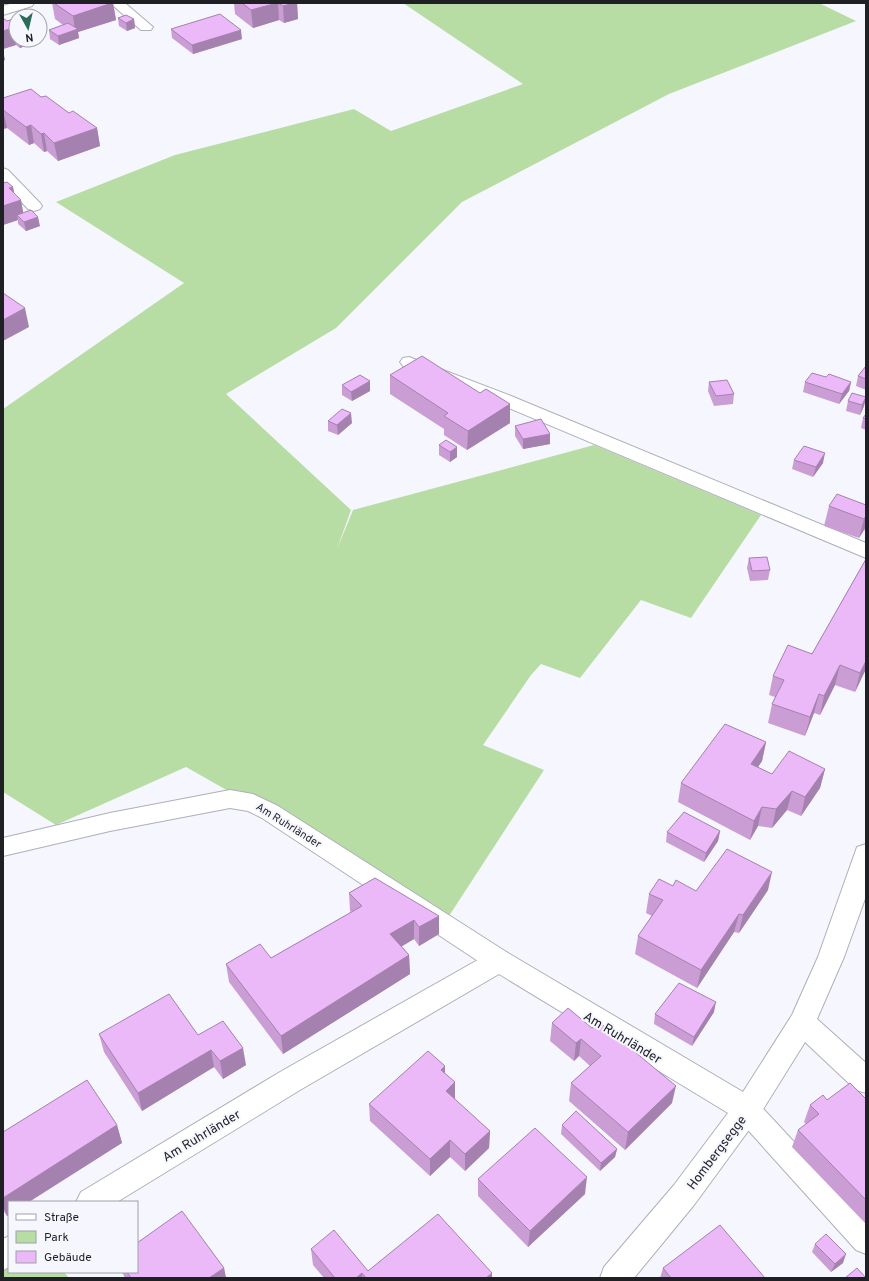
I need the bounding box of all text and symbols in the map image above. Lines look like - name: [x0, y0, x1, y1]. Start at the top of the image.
- north arrow: [8, 8, 48, 48]
- text: N: [24, 29, 34, 44]
- street label: Am Ruhrländer: [253, 800, 325, 852]
- street label: Am Ruhrländer: [580, 1009, 664, 1068]
- street label: Am Ruhrländer: [160, 1107, 244, 1166]
- street label: Hombergsegge: [685, 1113, 751, 1193]
- legend: [8, 1201, 138, 1273]
- text: Straße: [44, 1210, 79, 1226]
- text: Park: [44, 1230, 69, 1246]
- text: Gebäude: [44, 1250, 92, 1266]

